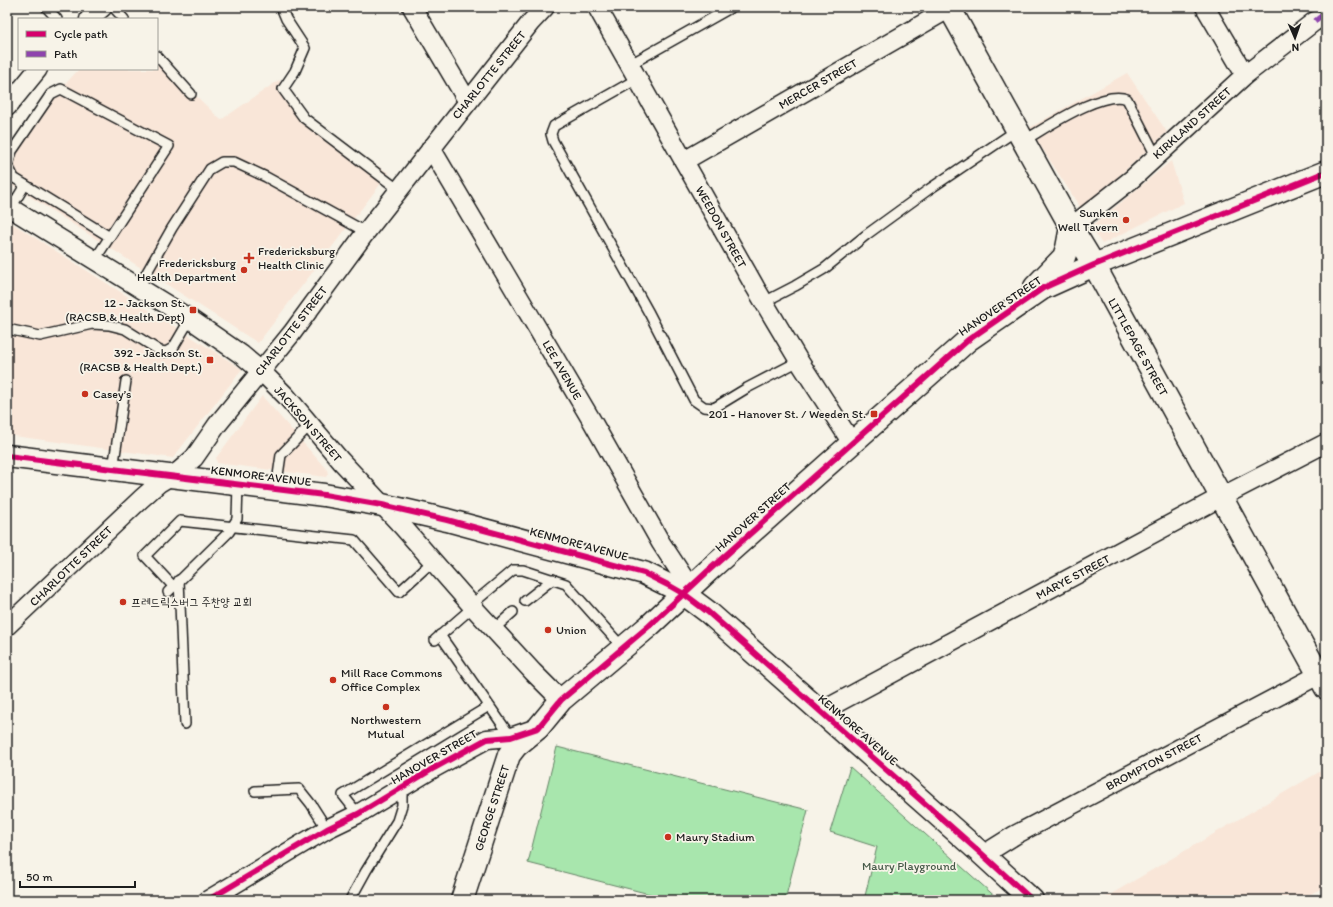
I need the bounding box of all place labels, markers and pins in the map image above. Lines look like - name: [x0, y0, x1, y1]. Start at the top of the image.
- place label: Sunken Well Tavern: [1058, 206, 1119, 234]
- marker: Sunken Well Tavern: [1121, 215, 1131, 225]
- place label: Fredericksburg Health Clinic: [258, 244, 336, 272]
- marker: Fredericksburg Health Clinic: [243, 252, 255, 264]
- place label: Fredericksburg Health Department: [137, 256, 237, 284]
- marker: Fredericksburg Health Department: [239, 265, 249, 275]
- place label: 12 - Jackson St. (RACSB & Health Dept): [65, 296, 185, 324]
- marker: 12 - Jackson St. (RACSB & Health Dept): [188, 305, 198, 315]
- place label: 392 - Jackson St. (RACSB & Health Dept.): [79, 346, 202, 374]
- marker: 392 - Jackson St. (RACSB & Health Dept.): [205, 355, 215, 365]
- place label: Casey’s: [93, 387, 131, 401]
- marker: Casey’s: [80, 389, 90, 399]
- place label: 201 - Hanover St. / Weeden St.: [709, 407, 866, 421]
- marker: 201 - Hanover St. / Weeden St.: [869, 409, 879, 419]
- place label: 프레드릭스버그 주찬양 교회: [131, 595, 252, 609]
- marker: 프레드릭스버그 주찬양 교회: [118, 597, 128, 607]
- place label: Union: [556, 623, 587, 637]
- marker: Union: [543, 625, 553, 635]
- place label: Mill Race Commons Office Complex: [341, 666, 442, 694]
- marker: Mill Race Commons Office Complex: [328, 675, 338, 685]
- marker: Northwestern Mutual: [381, 702, 391, 712]
- place label: Northwestern Mutual: [351, 713, 422, 741]
- place label: Maury Stadium: [676, 830, 755, 844]
- marker: Maury Stadium: [663, 832, 673, 842]

